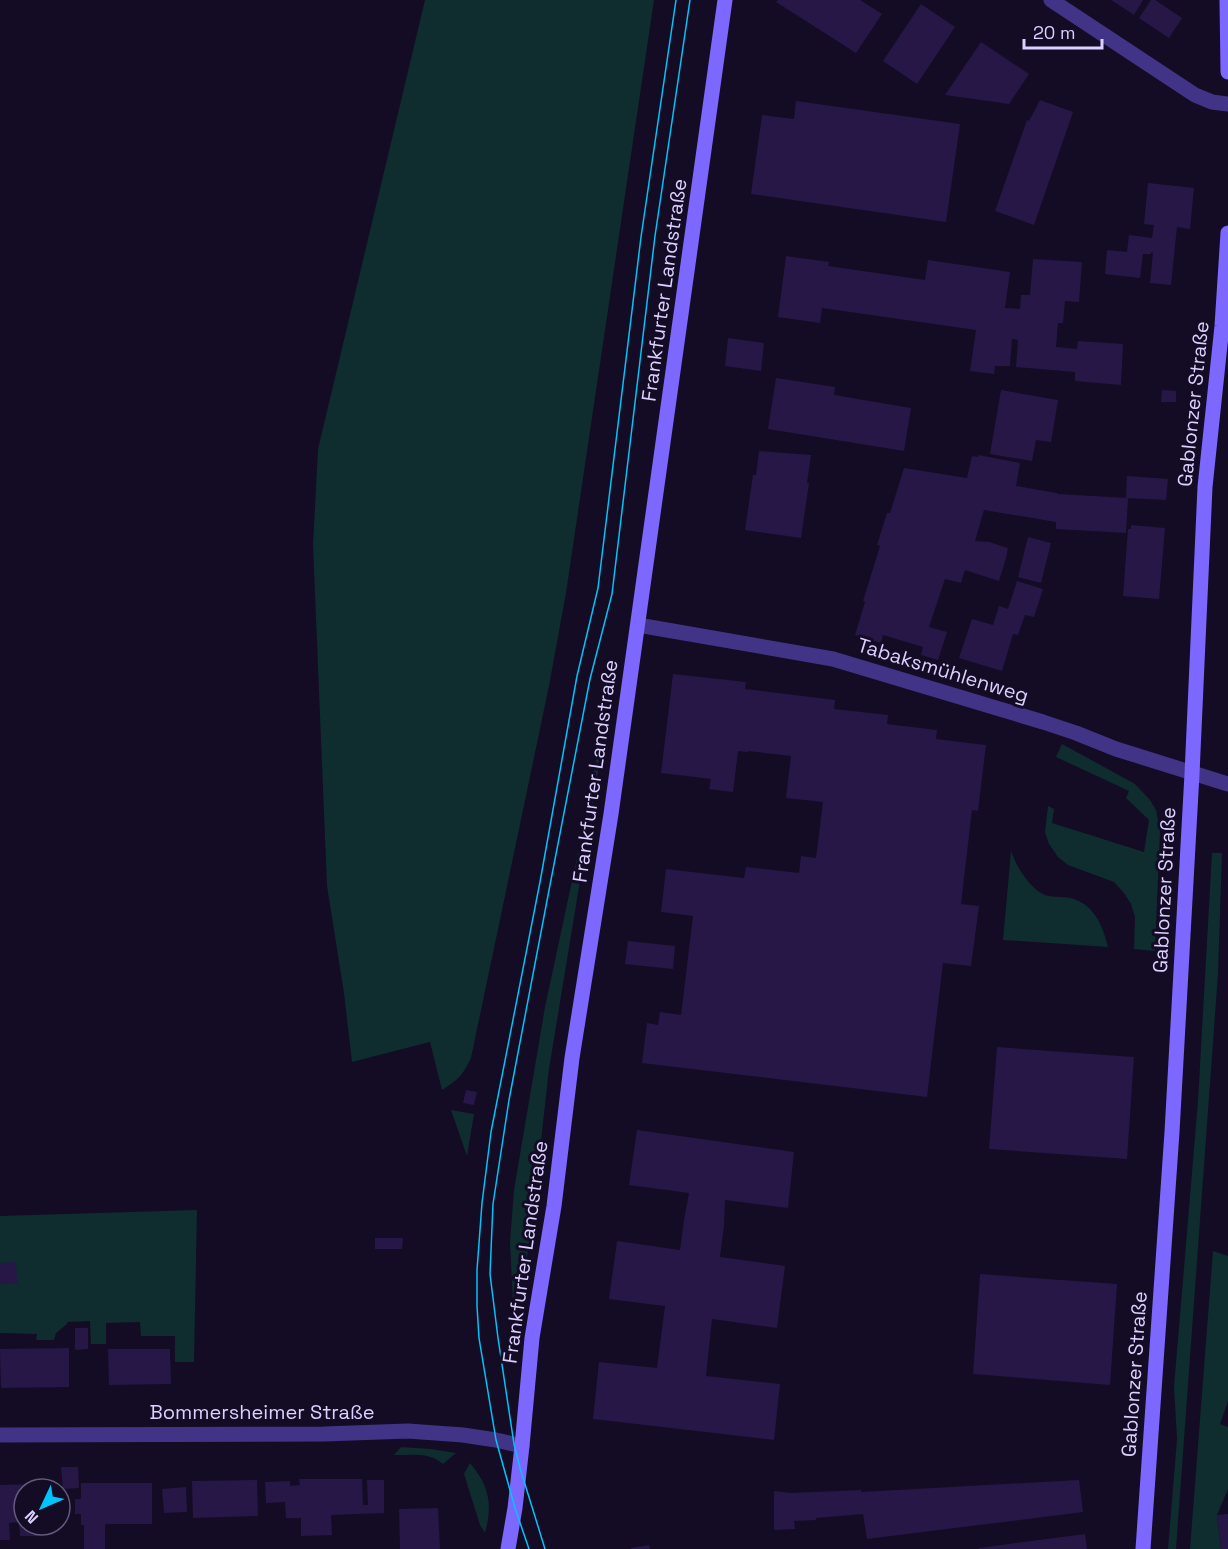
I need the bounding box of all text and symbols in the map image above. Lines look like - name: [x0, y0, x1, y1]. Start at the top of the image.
- scale bar: [1024, 12, 1102, 50]
- text: 20 m: [1033, 21, 1076, 44]
- street label: Frankfurter Landstraße: [635, 177, 693, 403]
- street label: Gablonzer Straße: [1171, 320, 1215, 488]
- street label: Tabaksmühlenweg: [854, 632, 1032, 708]
- street label: Frankfurter Landstraße: [566, 658, 624, 884]
- street label: Gablonzer Straße: [1147, 806, 1181, 974]
- street label: Frankfurter Landstraße: [496, 1139, 554, 1365]
- street label: Gablonzer Straße: [1115, 1290, 1153, 1458]
- street label: Bommersheimer Straße: [150, 1399, 374, 1425]
- north arrow: [12, 1477, 72, 1537]
- text: N: [20, 1506, 43, 1528]

